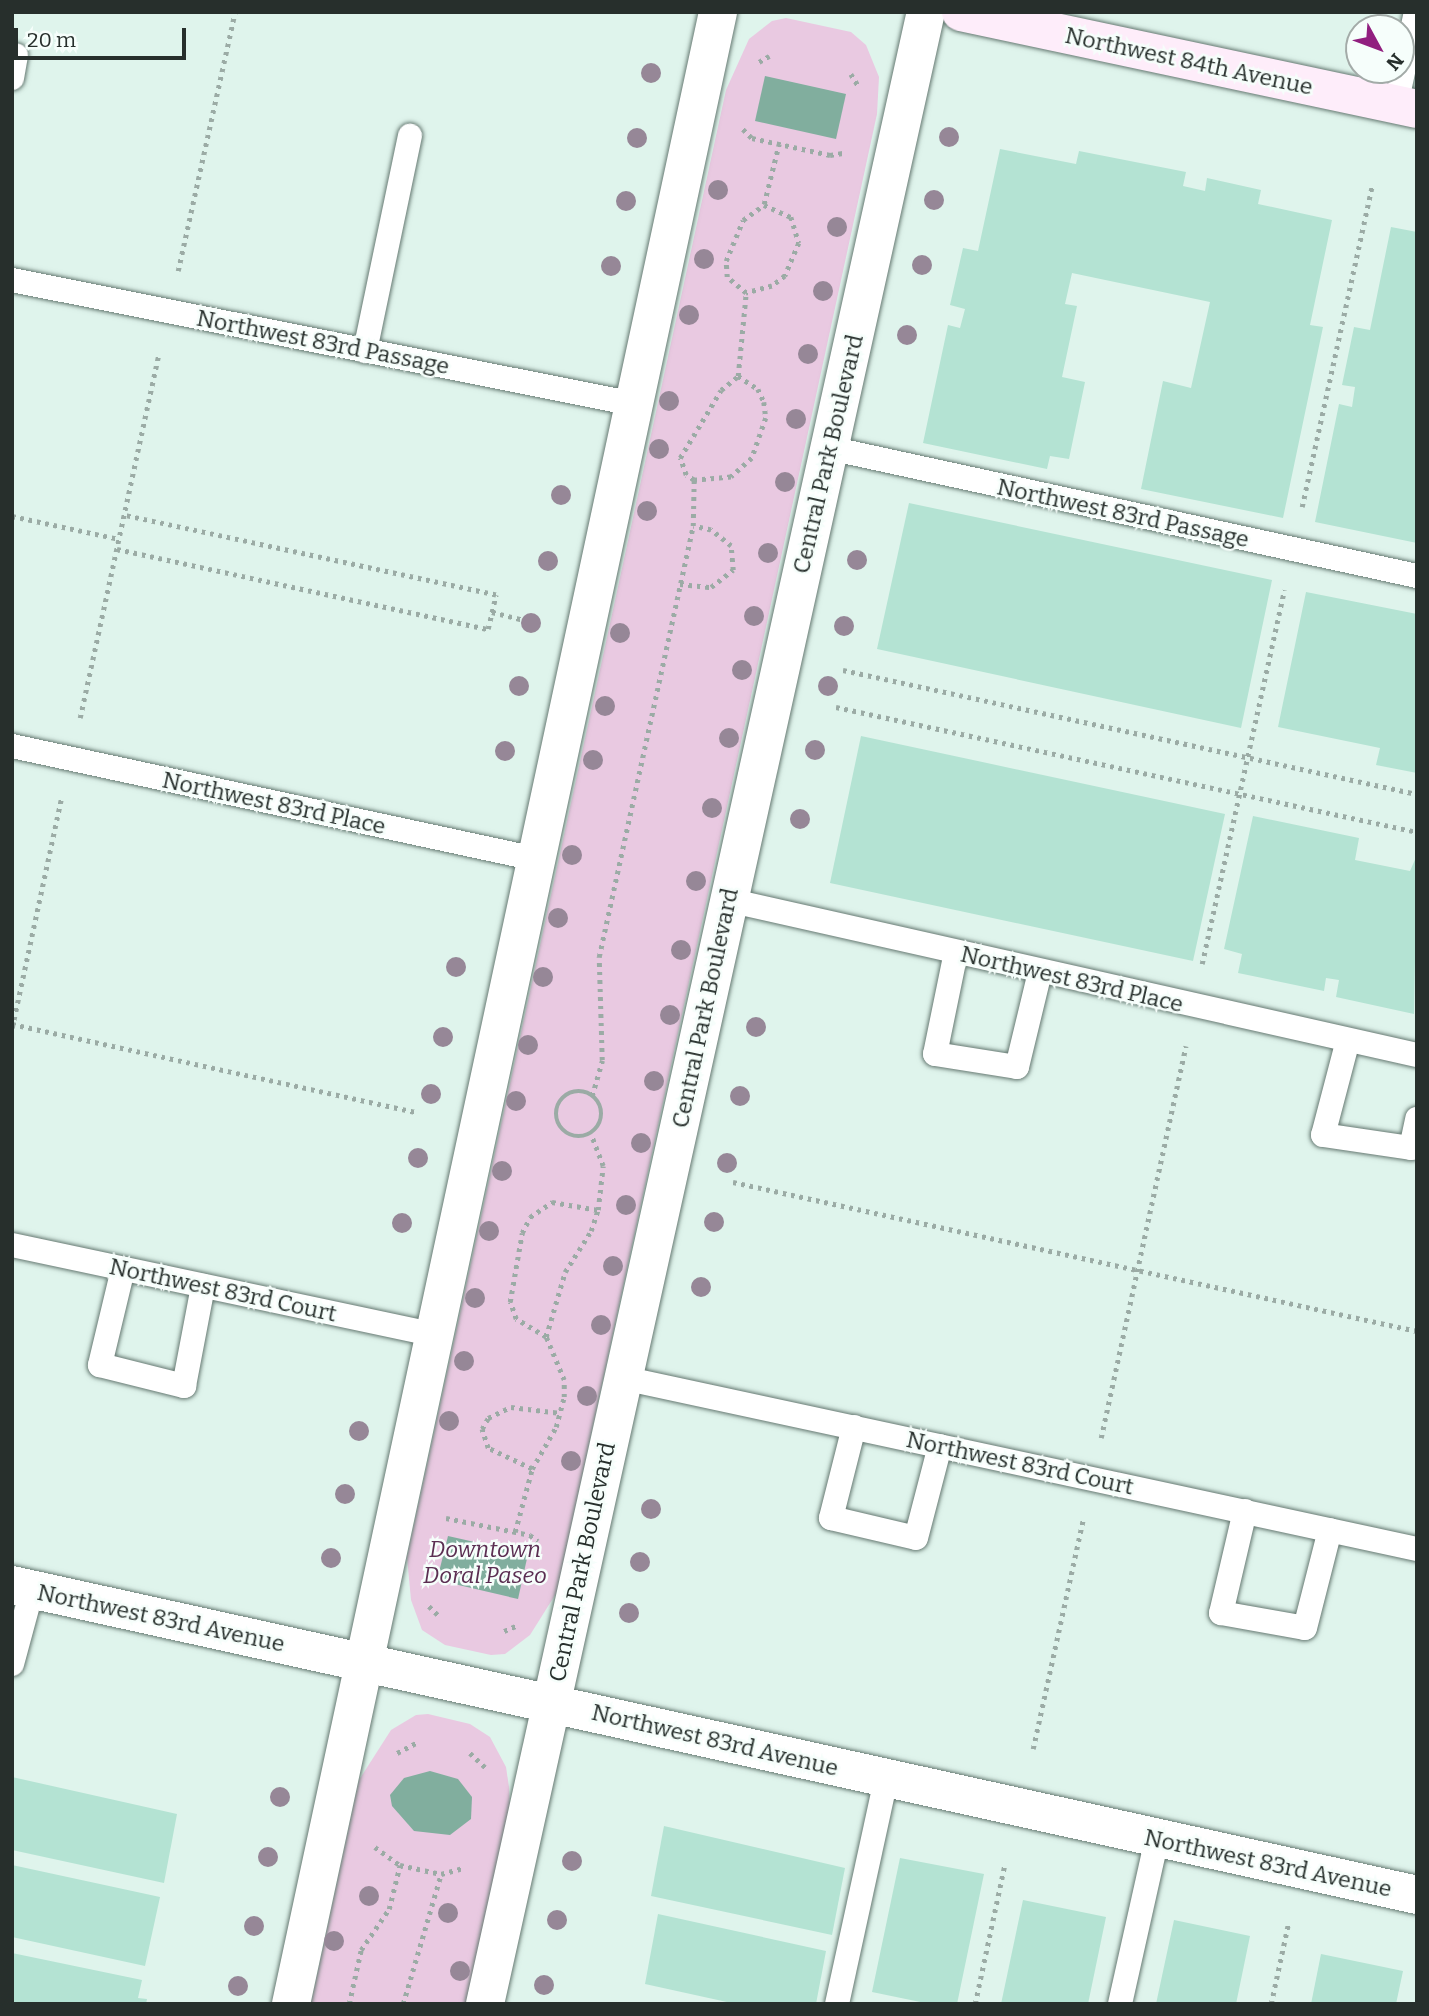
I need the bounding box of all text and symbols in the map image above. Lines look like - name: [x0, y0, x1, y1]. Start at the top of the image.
- scale bar: [18, 14, 189, 58]
- north arrow: [1345, 14, 1415, 84]
- street label: Northwest 84th Avenue: [1063, 21, 1315, 101]
- text: 20 m: [27, 27, 76, 53]
- text: N: [1381, 49, 1408, 75]
- street label: Northwest 83rd Passage: [194, 304, 452, 380]
- street label: Central Park Boulevard: [787, 332, 869, 576]
- street label: Northwest 83rd Passage: [995, 473, 1251, 553]
- street label: Northwest 83rd Place: [160, 766, 388, 840]
- street label: Central Park Boulevard: [666, 886, 744, 1130]
- street label: Northwest 83rd Place: [958, 940, 1186, 1018]
- street label: Northwest 83rd Court: [107, 1252, 339, 1328]
- street label: Northwest 83rd Court: [904, 1425, 1136, 1501]
- street label: Central Park Boulevard: [543, 1440, 621, 1684]
- park label: Downtown Doral Paseo: [423, 1535, 547, 1589]
- street label: Northwest 83rd Avenue: [35, 1578, 287, 1658]
- street label: Northwest 83rd Avenue: [589, 1698, 841, 1782]
- street label: Northwest 83rd Avenue: [1142, 1823, 1394, 1903]

